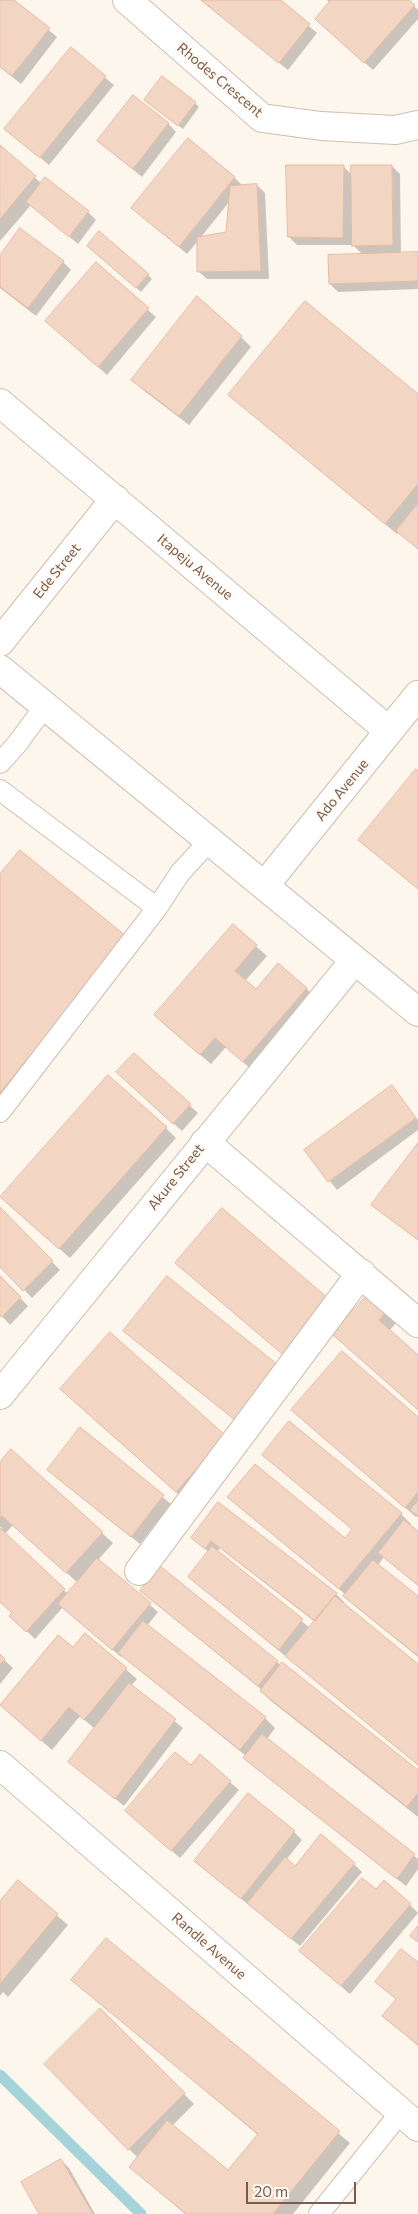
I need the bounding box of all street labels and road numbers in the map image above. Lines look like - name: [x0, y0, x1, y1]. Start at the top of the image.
- street label: Rhodes Crescent: [174, 39, 266, 121]
- street label: Itapeju Avenue: [154, 531, 236, 603]
- street label: Ede Street: [30, 540, 84, 602]
- street label: Ado Avenue: [312, 756, 372, 824]
- street label: Akure Street: [144, 1141, 208, 1213]
- street label: Randle Avenue: [168, 1909, 250, 1983]

